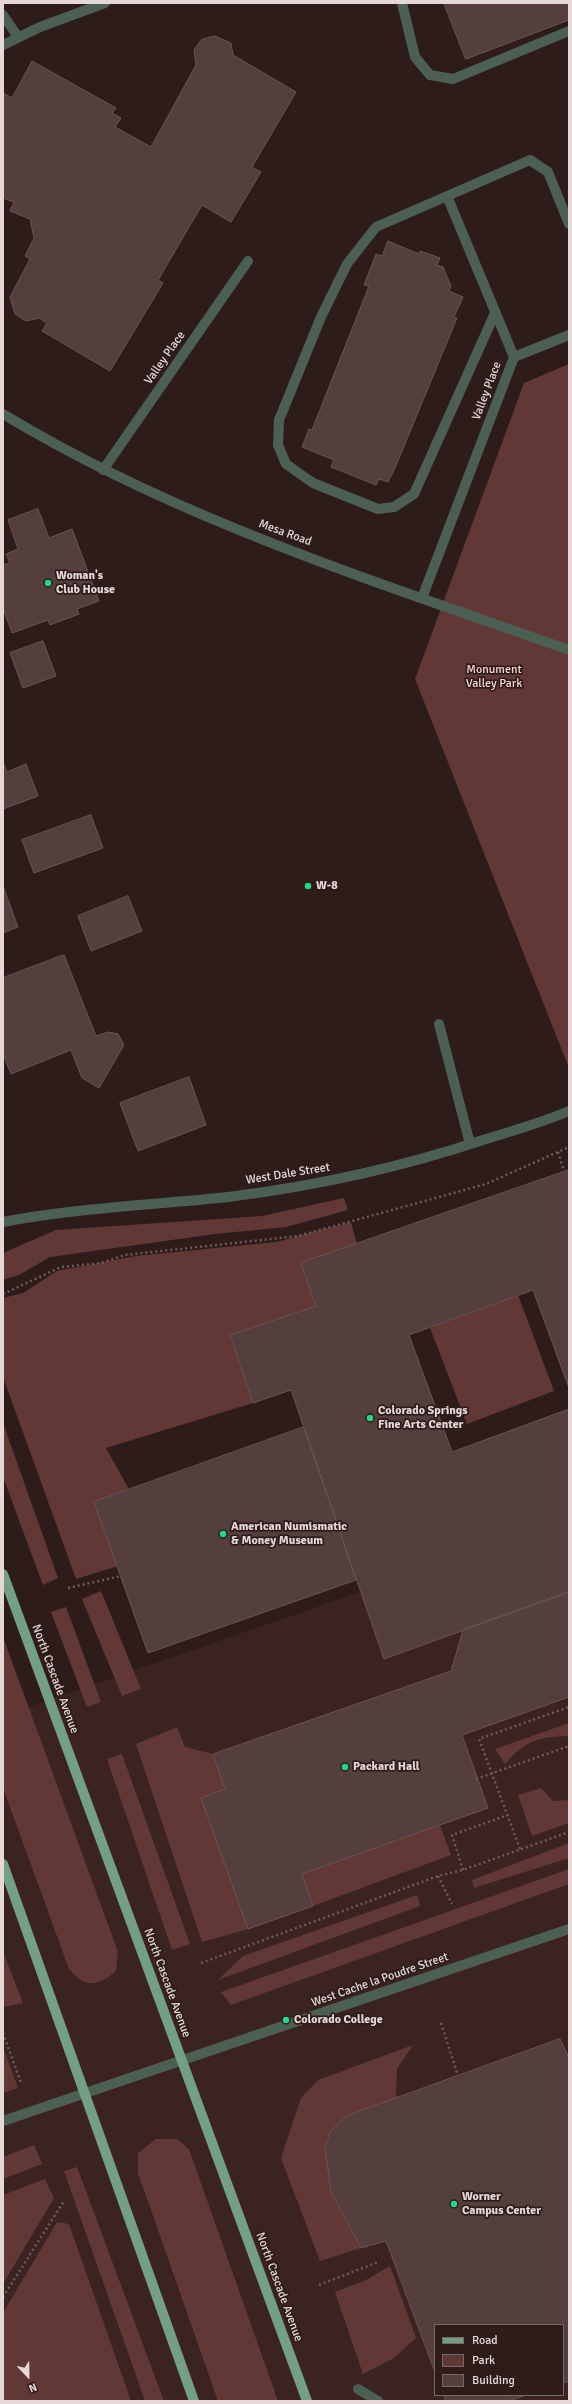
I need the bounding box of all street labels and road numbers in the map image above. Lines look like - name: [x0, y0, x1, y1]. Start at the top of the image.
- street label: Valley Place: [141, 329, 189, 387]
- street label: Valley Place: [469, 360, 505, 422]
- street label: Mesa Road: [257, 517, 313, 549]
- street label: West Dale Street: [245, 1160, 331, 1188]
- street label: North Cascade Avenue: [29, 1622, 81, 1736]
- street label: North Cascade Avenue: [141, 1926, 193, 2040]
- street label: West Cache la Poudre Street: [310, 1950, 450, 2010]
- street label: North Cascade Avenue: [253, 2230, 305, 2344]

